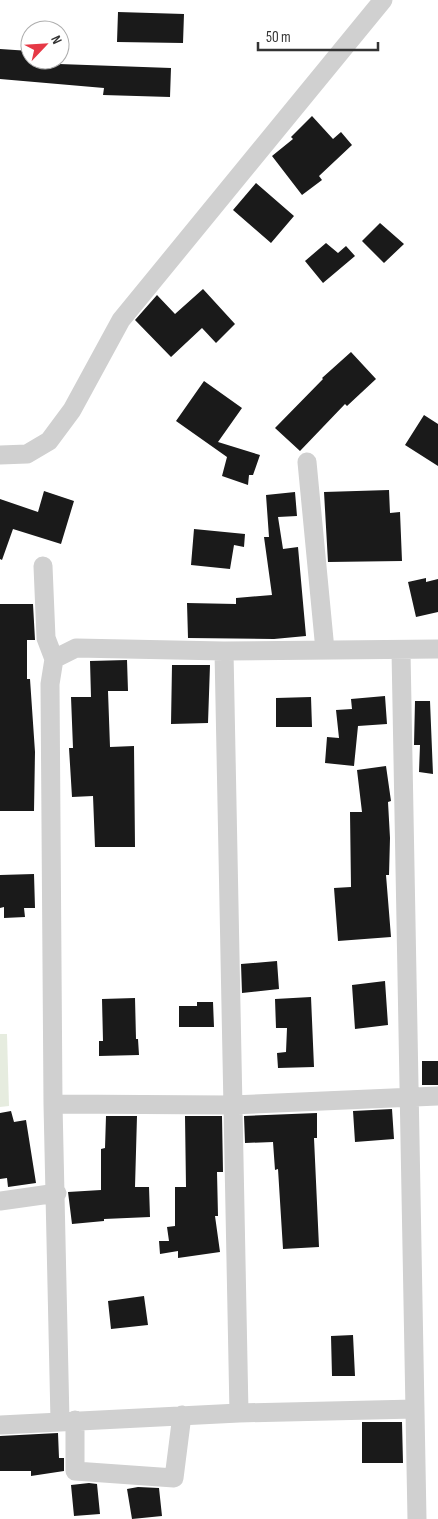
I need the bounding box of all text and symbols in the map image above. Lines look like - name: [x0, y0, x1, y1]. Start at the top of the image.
- north arrow: [20, 20, 70, 70]
- scale bar: [258, 20, 378, 52]
- text: 50 m: [266, 28, 291, 47]
- text: N: [47, 33, 66, 47]

